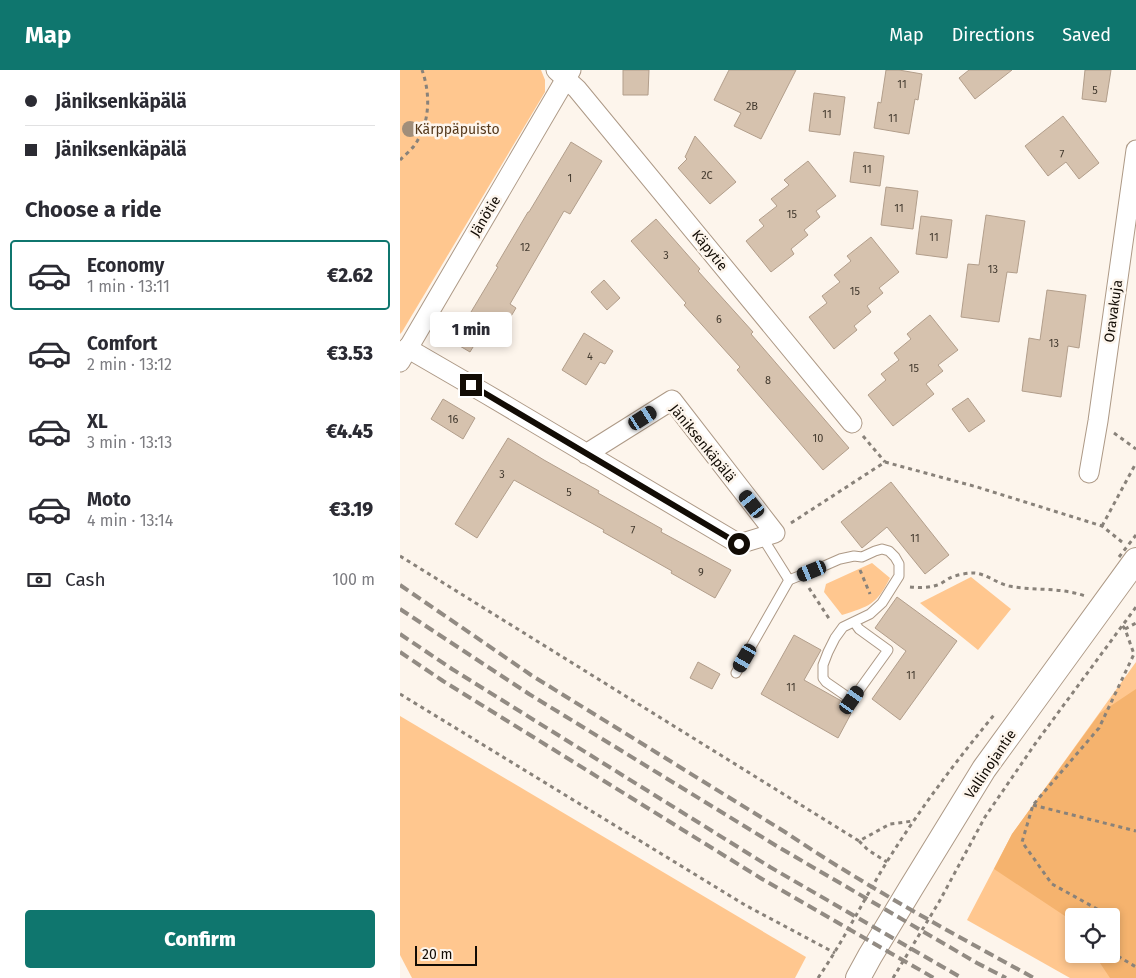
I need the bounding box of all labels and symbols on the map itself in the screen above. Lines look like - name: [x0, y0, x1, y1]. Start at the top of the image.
- house number: 11: [897, 78, 907, 91]
- house number: 5: [1092, 84, 1098, 97]
- house number: 2B: [746, 100, 758, 113]
- house number: 11: [822, 108, 832, 121]
- house number: 11: [888, 112, 898, 125]
- park label: Kärppäpuisto: [414, 121, 500, 138]
- house number: 7: [1060, 148, 1065, 161]
- house number: 11: [862, 163, 872, 176]
- house number: 2C: [701, 169, 713, 182]
- house number: 1: [568, 172, 572, 185]
- street label: Jänötie: [467, 193, 504, 240]
- house number: 11: [894, 202, 904, 215]
- house number: 15: [787, 208, 798, 221]
- street label: Käpytie: [688, 226, 731, 274]
- house number: 11: [929, 231, 939, 244]
- house number: 12: [520, 241, 530, 254]
- house number: 3: [663, 249, 669, 262]
- house number: 13: [988, 263, 998, 276]
- street label: Oravakuja: [1101, 279, 1126, 343]
- house number: 15: [850, 285, 861, 298]
- callout: 1 min: [430, 312, 512, 348]
- house number: 6: [716, 313, 722, 326]
- house number: 13: [1049, 337, 1059, 350]
- house number: 4: [587, 350, 593, 363]
- house number: 15: [909, 362, 920, 375]
- route end: [460, 374, 482, 396]
- house number: 8: [765, 374, 771, 387]
- street label: Jäniksenkäpälä: [666, 401, 739, 486]
- car: [626, 404, 659, 432]
- house number: 16: [448, 413, 458, 426]
- house number: 10: [813, 432, 823, 445]
- house number: 3: [499, 468, 505, 481]
- house number: 5: [566, 486, 572, 499]
- car: [736, 488, 767, 520]
- house number: 7: [631, 524, 636, 537]
- house number: 11: [910, 532, 920, 545]
- route start: [728, 533, 750, 555]
- car: [795, 558, 828, 584]
- house number: 9: [698, 566, 704, 579]
- car: [731, 641, 758, 675]
- house number: 11: [906, 669, 916, 682]
- house number: 11: [786, 681, 796, 694]
- car: [837, 683, 866, 717]
- street label: Vallinojantie: [961, 727, 1020, 802]
- scale bar: [415, 943, 478, 966]

